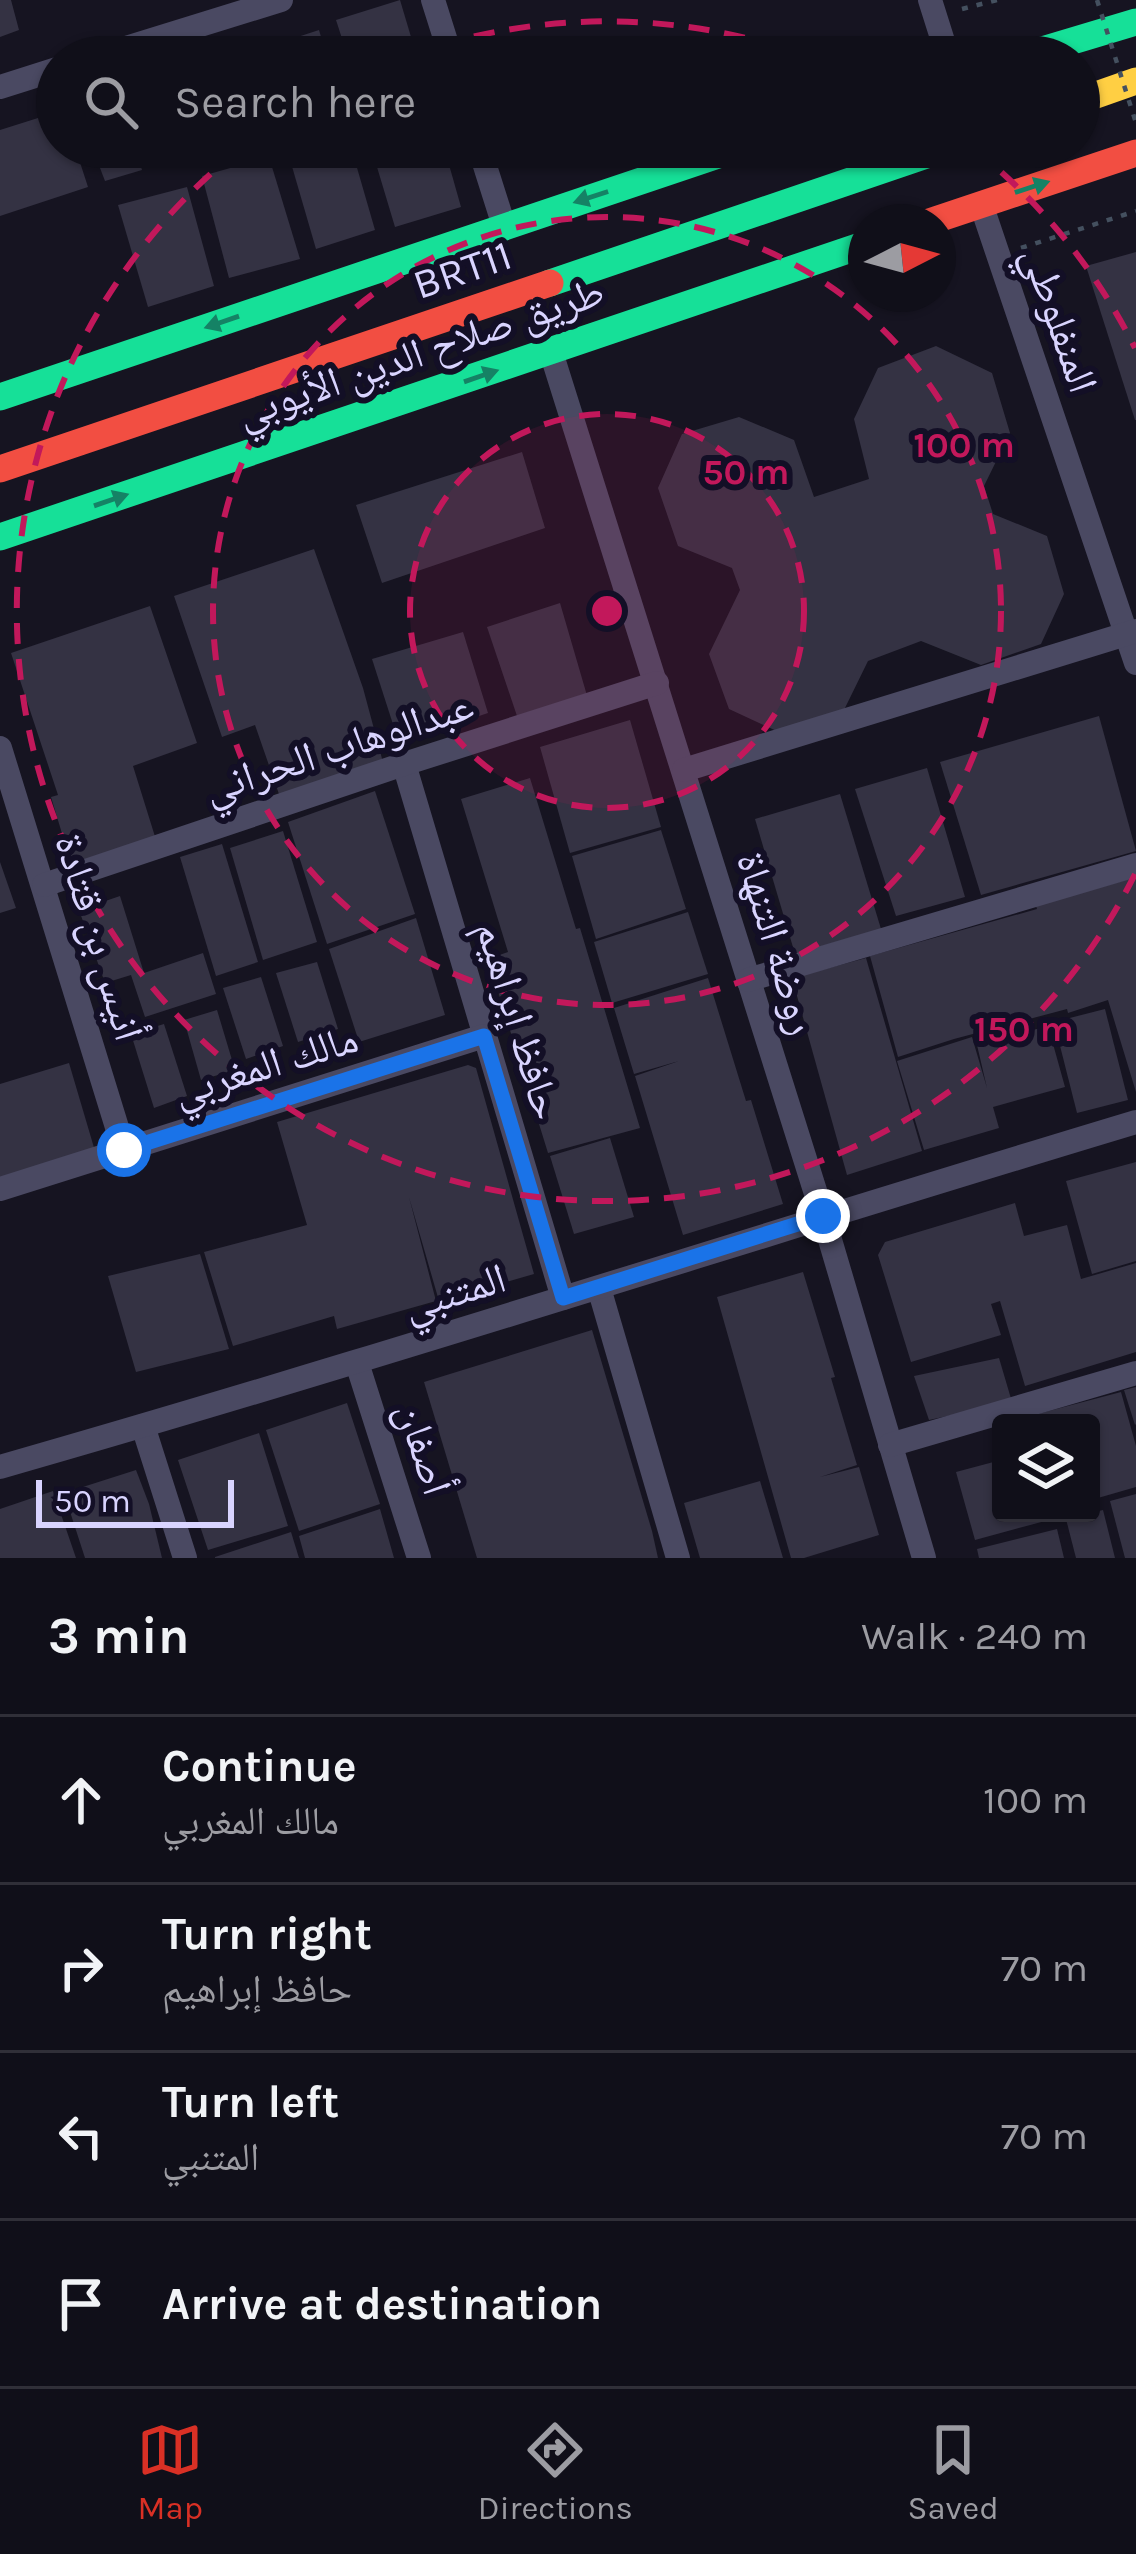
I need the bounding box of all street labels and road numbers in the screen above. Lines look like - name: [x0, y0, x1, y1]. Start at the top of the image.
- street label: BRT11: [407, 230, 518, 310]
- street label: المنفلوطي: [1005, 240, 1108, 401]
- street label: طريق صلاح الدين الأيوبي: [230, 266, 613, 446]
- street label: عبدالوهاب الحراني: [197, 680, 482, 821]
- street label: أنيس بن قتادة: [44, 828, 154, 1047]
- street label: روضة التنهاة: [726, 846, 828, 1040]
- street label: حافظ إبراهيم: [463, 915, 573, 1126]
- street label: مالك المغربي: [167, 1013, 366, 1124]
- street label: المتنبي: [397, 1253, 514, 1339]
- street label: أصفان: [386, 1396, 463, 1501]

